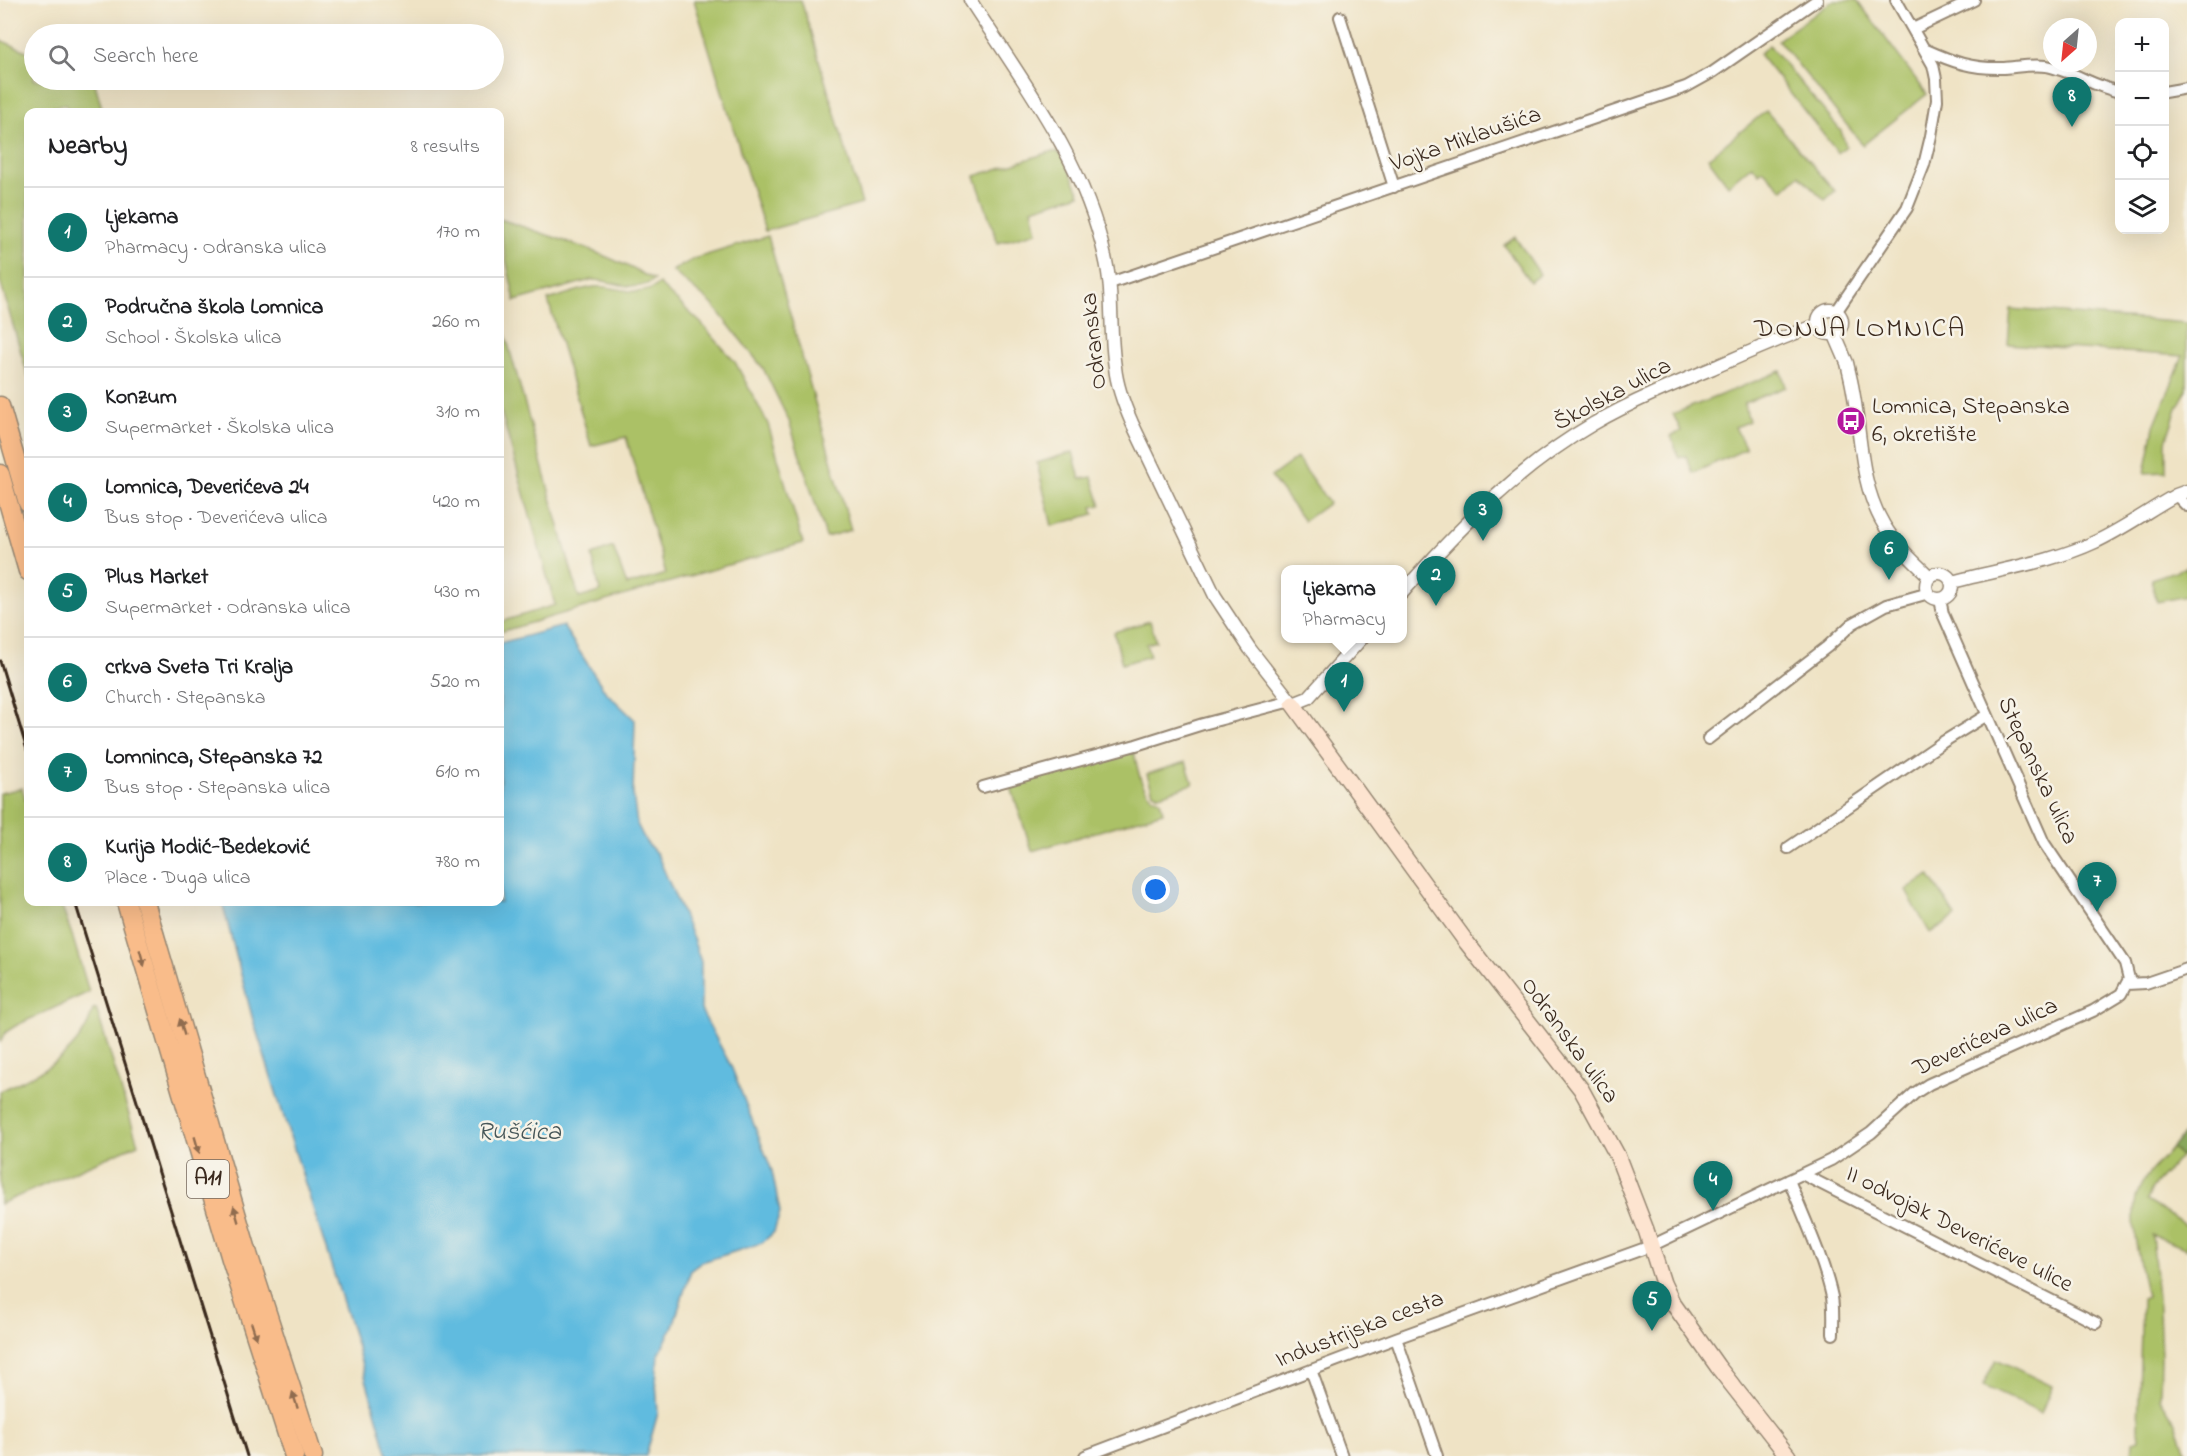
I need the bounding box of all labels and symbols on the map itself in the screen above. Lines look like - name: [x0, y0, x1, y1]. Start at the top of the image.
- north arrow: [2043, 18, 2097, 72]
- pin: 8: [2052, 78, 2092, 127]
- street label: Vojka Miklaušića: [1385, 98, 1546, 183]
- street label: Odranska: [1073, 291, 1117, 391]
- district label: DONJA LOMNICA: [1753, 310, 1966, 349]
- street label: Školska ulica: [1548, 349, 1678, 441]
- place label: Lomnica, Stepanska 6, okretište: [1872, 390, 2070, 453]
- bus stop icon: Lomnica, Stepanska 6, okretište: [1835, 405, 1867, 437]
- pin: 3: [1464, 492, 1502, 541]
- pin: 6: [1870, 530, 1908, 580]
- pin: 2: [1416, 556, 1456, 606]
- pin: 1: [1324, 662, 1364, 712]
- street label: Stepanska ulica: [1987, 691, 2087, 851]
- pin: 7: [2078, 862, 2116, 912]
- your location: [1141, 875, 1170, 904]
- one-way arrow: [138, 949, 147, 967]
- street label: Odranska ulica: [1511, 971, 1627, 1111]
- street label: Deverićeva ulica: [1907, 989, 2064, 1087]
- one-way arrow: [177, 1018, 186, 1036]
- water label: Rušćica: [477, 1114, 562, 1152]
- one-way arrow: [193, 1136, 203, 1154]
- street label: II odvojak Deverićeve ulice: [1839, 1157, 2079, 1303]
- road number: A11: [187, 1160, 229, 1198]
- pin: 4: [1694, 1162, 1732, 1211]
- one-way arrow: [231, 1205, 240, 1223]
- street label: Industrijska cesta: [1271, 1282, 1449, 1378]
- pin: 5: [1632, 1282, 1672, 1331]
- one-way arrow: [250, 1322, 260, 1340]
- one-way arrow: [290, 1391, 300, 1409]

